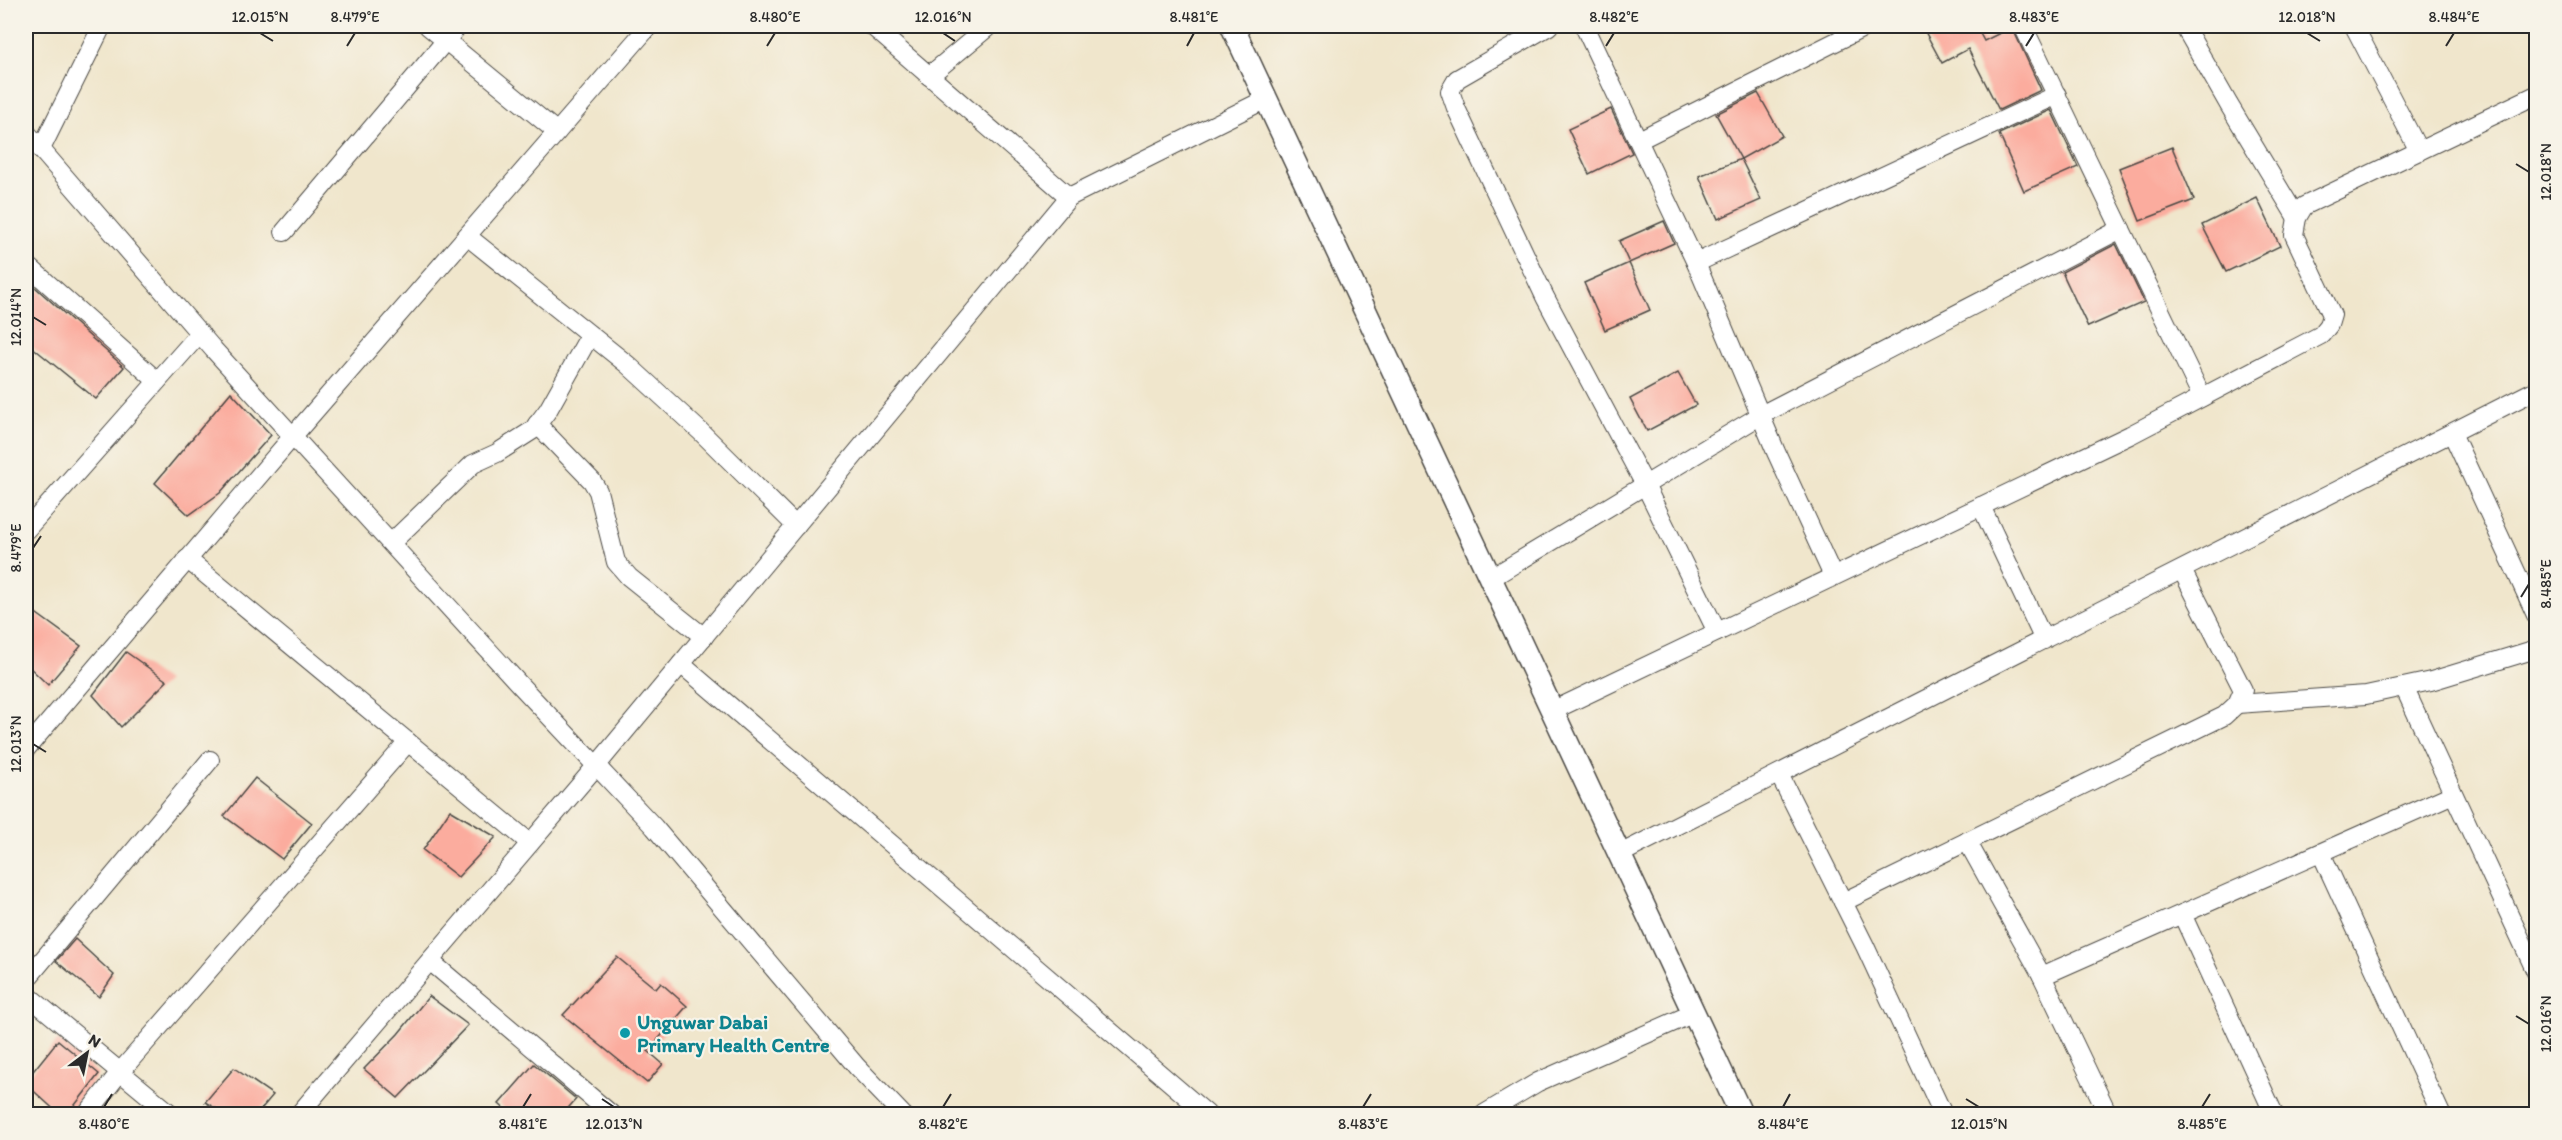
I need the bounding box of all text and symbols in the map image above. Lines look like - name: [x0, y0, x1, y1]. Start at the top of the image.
- text: 12.015°N: [231, 8, 289, 26]
- text: 8.479°E: [331, 8, 379, 26]
- text: 8.480°E: [749, 8, 801, 26]
- text: 12.016°N: [914, 8, 972, 26]
- text: 8.481°E: [1170, 8, 1218, 26]
- text: 8.482°E: [1589, 8, 1639, 26]
- text: 8.483°E: [2009, 8, 2059, 26]
- text: 12.018°N: [2278, 8, 2336, 26]
- text: 8.484°E: [2429, 8, 2479, 26]
- text: 12.018°N: [2537, 143, 2555, 201]
- text: 12.014°N: [7, 288, 25, 346]
- text: 8.479°E: [7, 524, 25, 572]
- text: 8.485°E: [2537, 559, 2555, 609]
- text: 12.013°N: [7, 715, 25, 773]
- text: 12.016°N: [2537, 995, 2555, 1053]
- place label: Unguwar Dabai Primary Health Centre: [637, 1010, 830, 1058]
- north arrow: [57, 1023, 117, 1083]
- marker: Unguwar Dabai Primary Health Centre: [618, 1026, 632, 1040]
- text: N: [85, 1030, 104, 1052]
- text: 8.480°E: [78, 1115, 130, 1133]
- text: 8.481°E: [499, 1115, 547, 1133]
- text: 12.013°N: [585, 1115, 643, 1133]
- text: 8.482°E: [918, 1115, 968, 1133]
- text: 8.483°E: [1338, 1115, 1388, 1133]
- text: 8.484°E: [1758, 1115, 1808, 1133]
- text: 12.015°N: [1950, 1115, 2008, 1133]
- text: 8.485°E: [2177, 1115, 2227, 1133]

